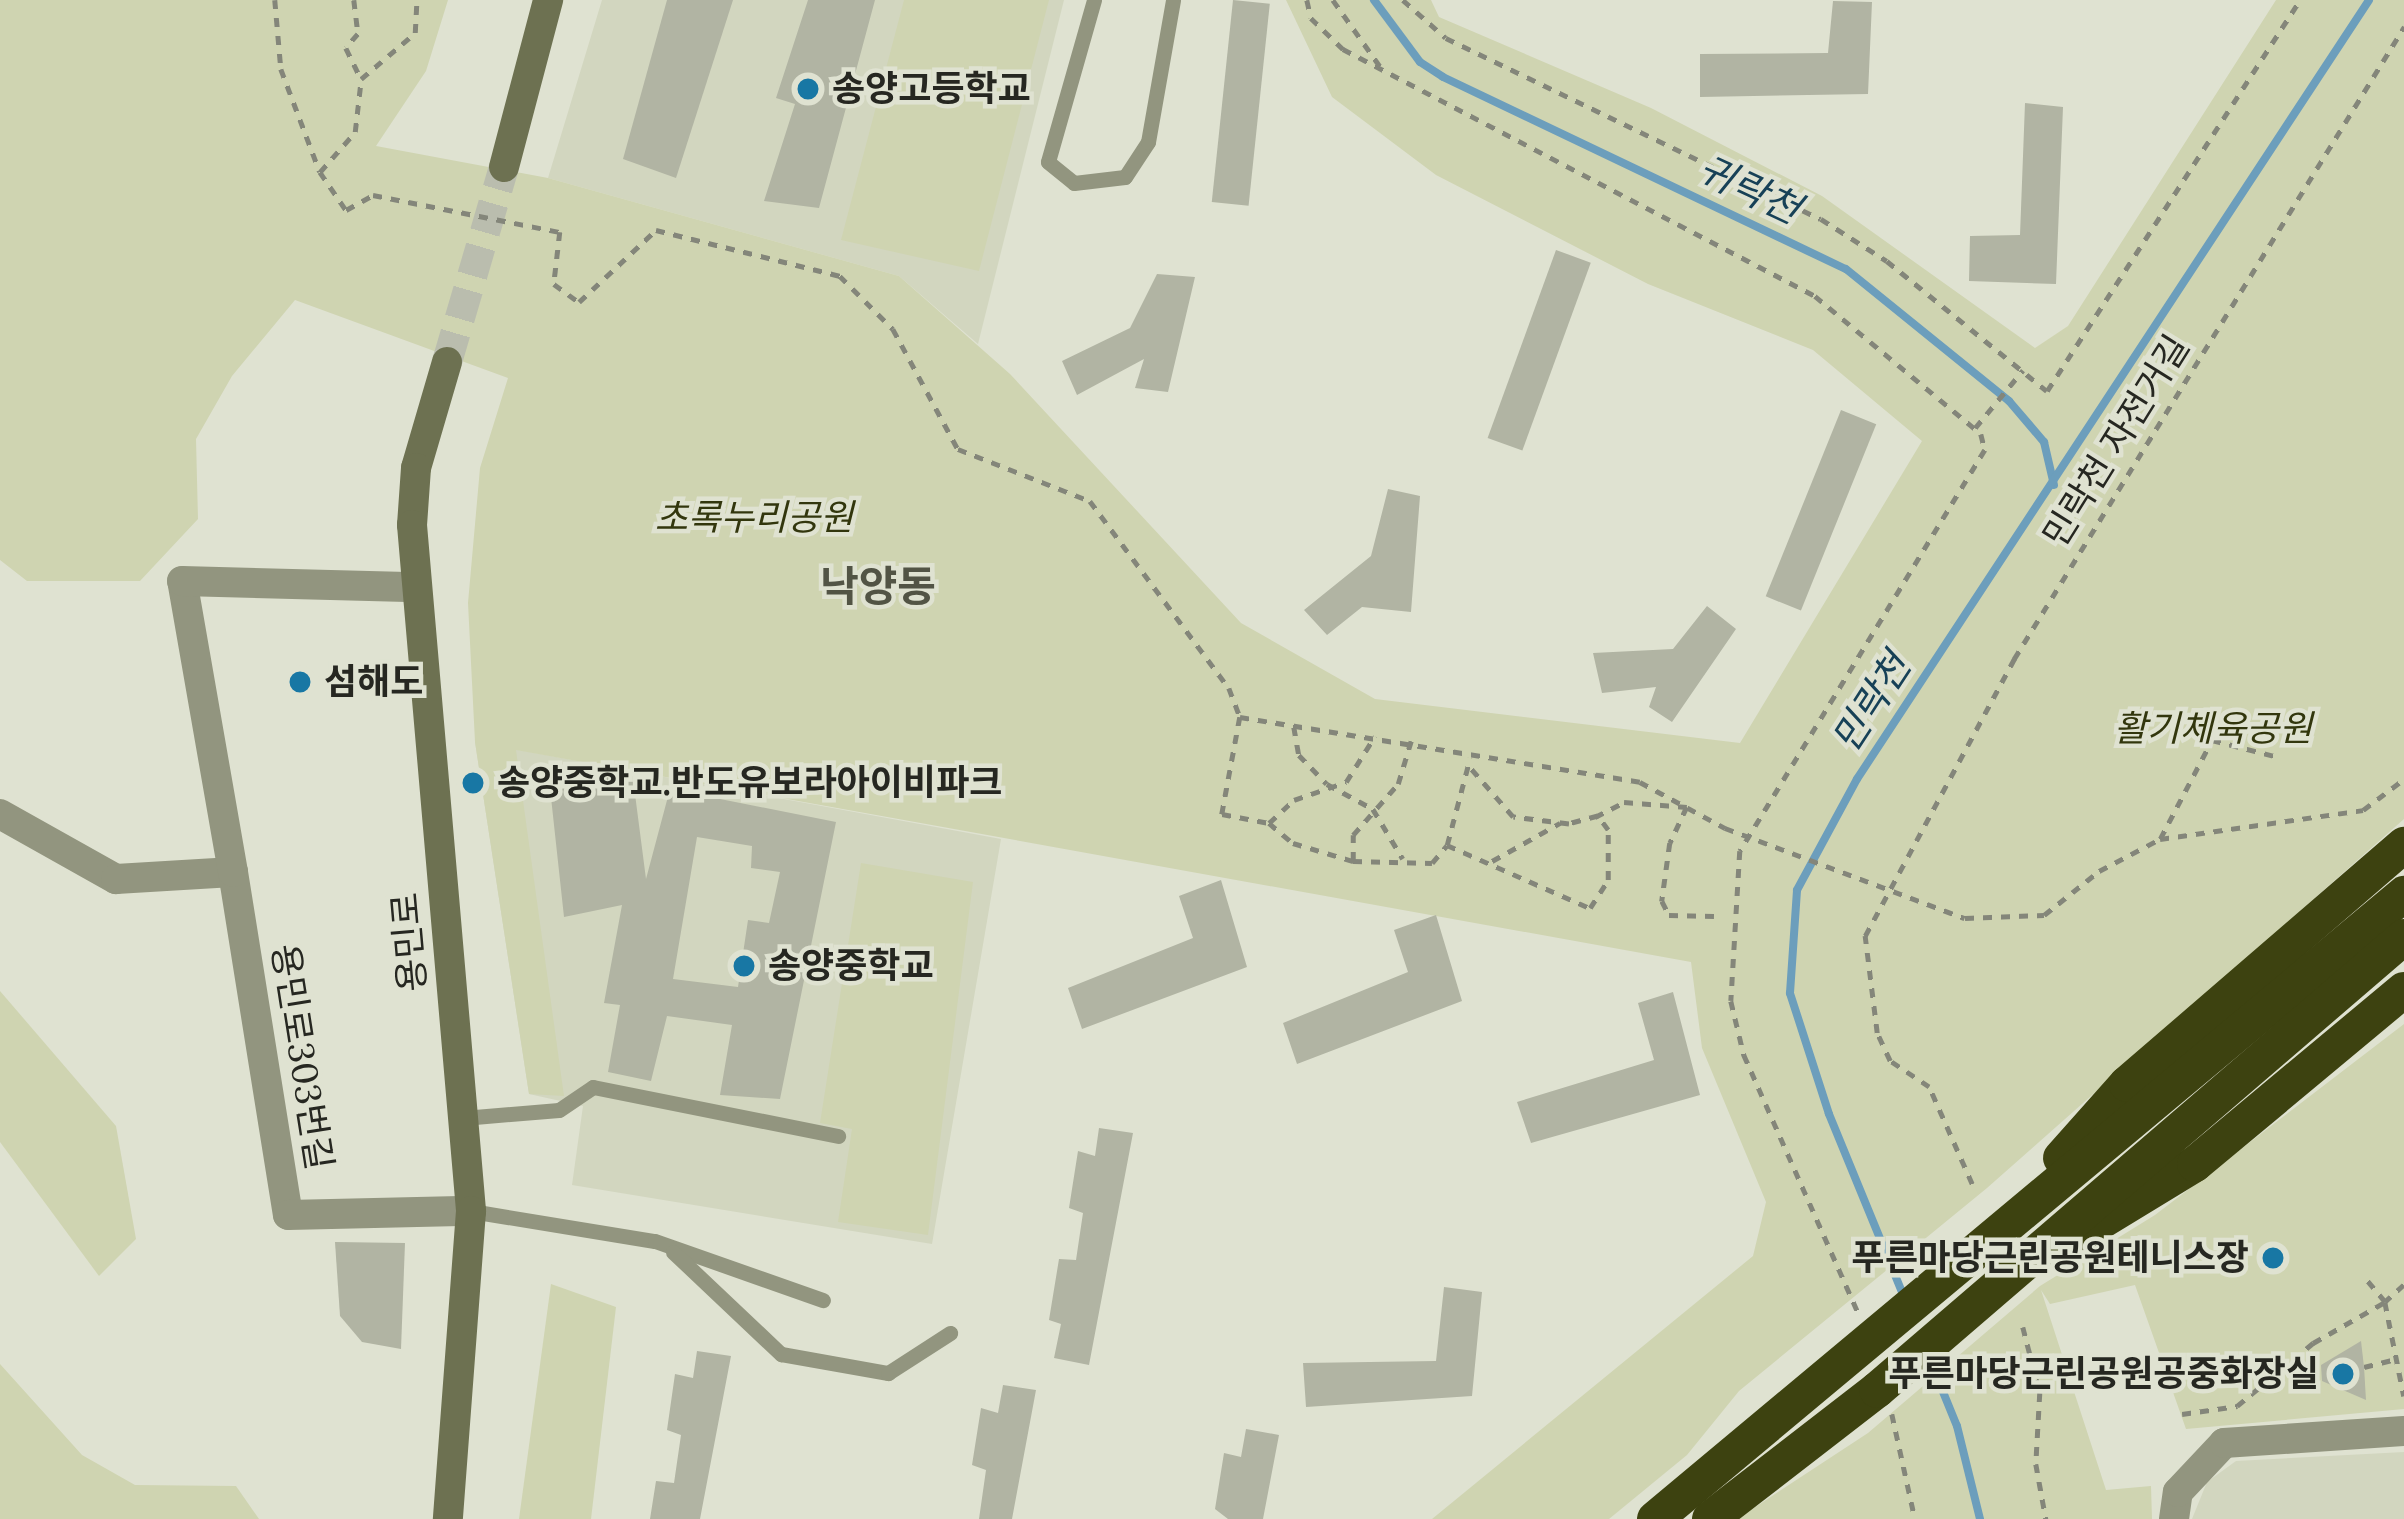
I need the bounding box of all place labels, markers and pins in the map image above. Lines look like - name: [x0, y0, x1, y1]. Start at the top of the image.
- place label: 송양고등학교: [832, 67, 1031, 111]
- marker: 송양고등학교: [795, 76, 821, 102]
- place label: 섬해도: [324, 660, 423, 704]
- marker: 섬해도: [287, 669, 313, 695]
- place label: 송양중학교.반도유보라아이비파크: [497, 761, 1002, 805]
- marker: 송양중학교.반도유보라아이비파크: [460, 770, 486, 796]
- place label: 송양중학교: [768, 944, 934, 988]
- marker: 송양중학교: [731, 953, 757, 979]
- place label: 푸른마당근린공원테니스장: [1852, 1236, 2249, 1280]
- marker: 푸른마당근린공원테니스장: [2260, 1245, 2286, 1271]
- place label: 푸른마당근린공원공중화장실: [1888, 1352, 2319, 1396]
- marker: 푸른마당근린공원공중화장실: [2330, 1361, 2356, 1387]

